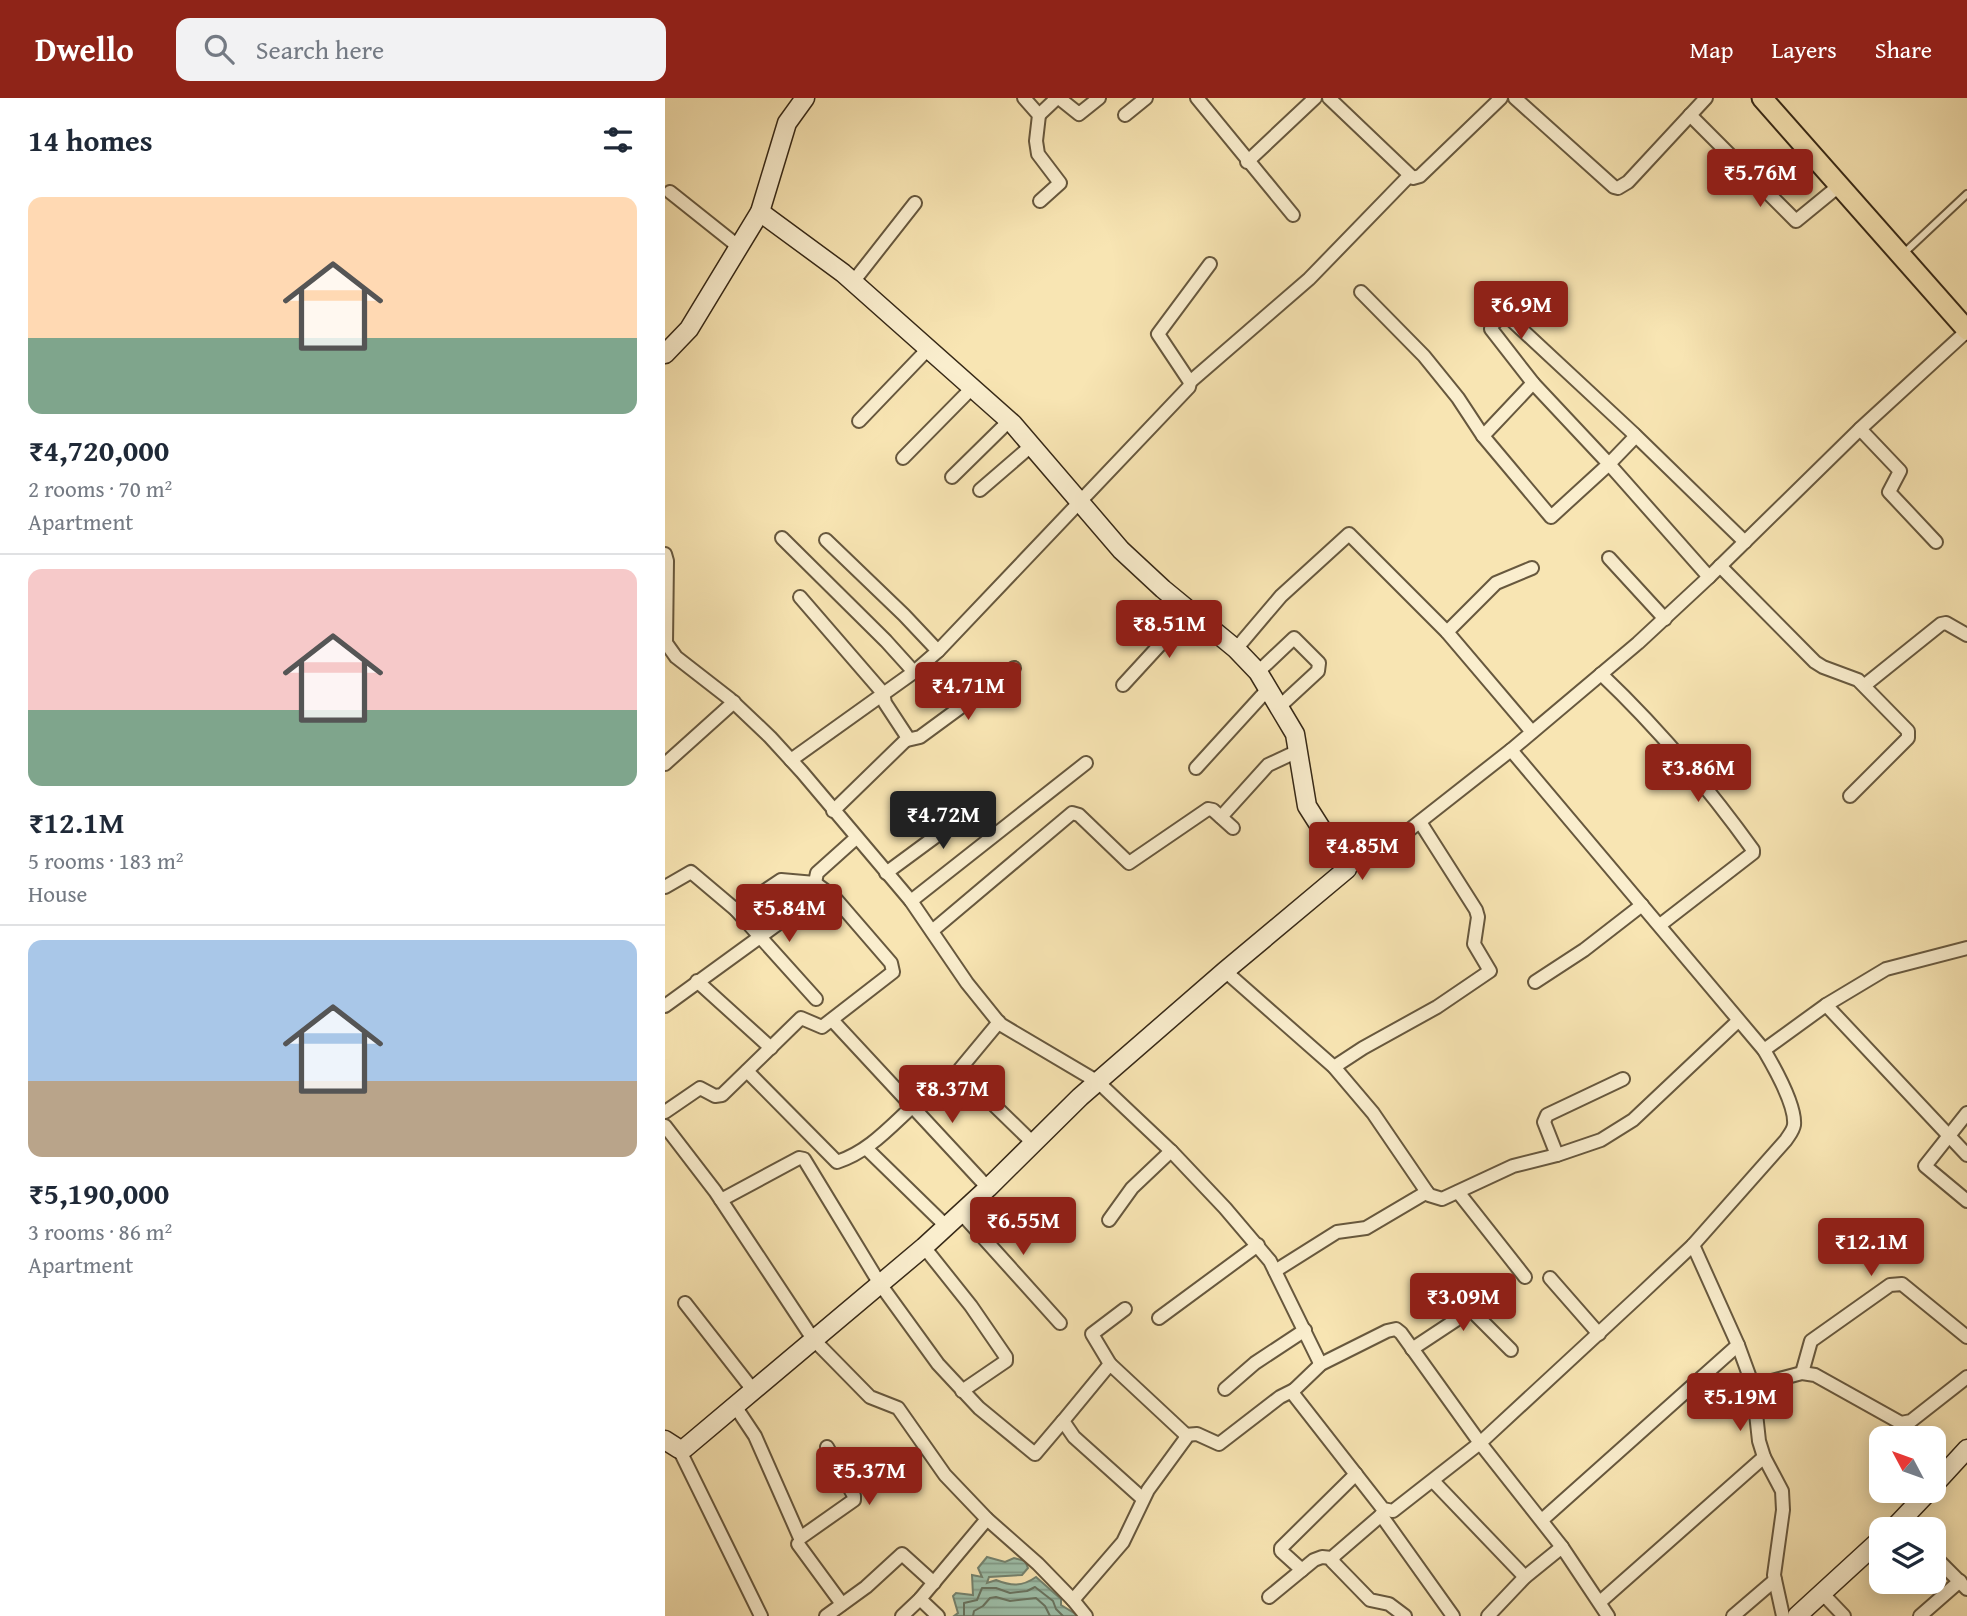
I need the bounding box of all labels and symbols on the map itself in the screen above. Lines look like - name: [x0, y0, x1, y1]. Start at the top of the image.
- pin: ₹5.76M: [1703, 150, 1817, 209]
- pin: ₹6.9M: [1472, 282, 1570, 341]
- pin: ₹8.51M: [1112, 601, 1226, 660]
- pin: ₹4.71M: [911, 662, 1025, 722]
- pin: ₹3.86M: [1641, 744, 1755, 804]
- pin: ₹4.72M: [886, 792, 1000, 851]
- pin: ₹4.85M: [1305, 822, 1419, 882]
- pin: ₹5.84M: [732, 884, 846, 944]
- pin: ₹8.37M: [895, 1066, 1009, 1125]
- pin: ₹6.55M: [966, 1198, 1080, 1257]
- pin: ₹12.1M: [1814, 1218, 1928, 1278]
- pin: ₹3.09M: [1406, 1274, 1520, 1333]
- pin: ₹5.19M: [1683, 1374, 1797, 1433]
- north arrow: [1869, 1426, 1946, 1503]
- pin: ₹5.37M: [812, 1448, 926, 1507]

